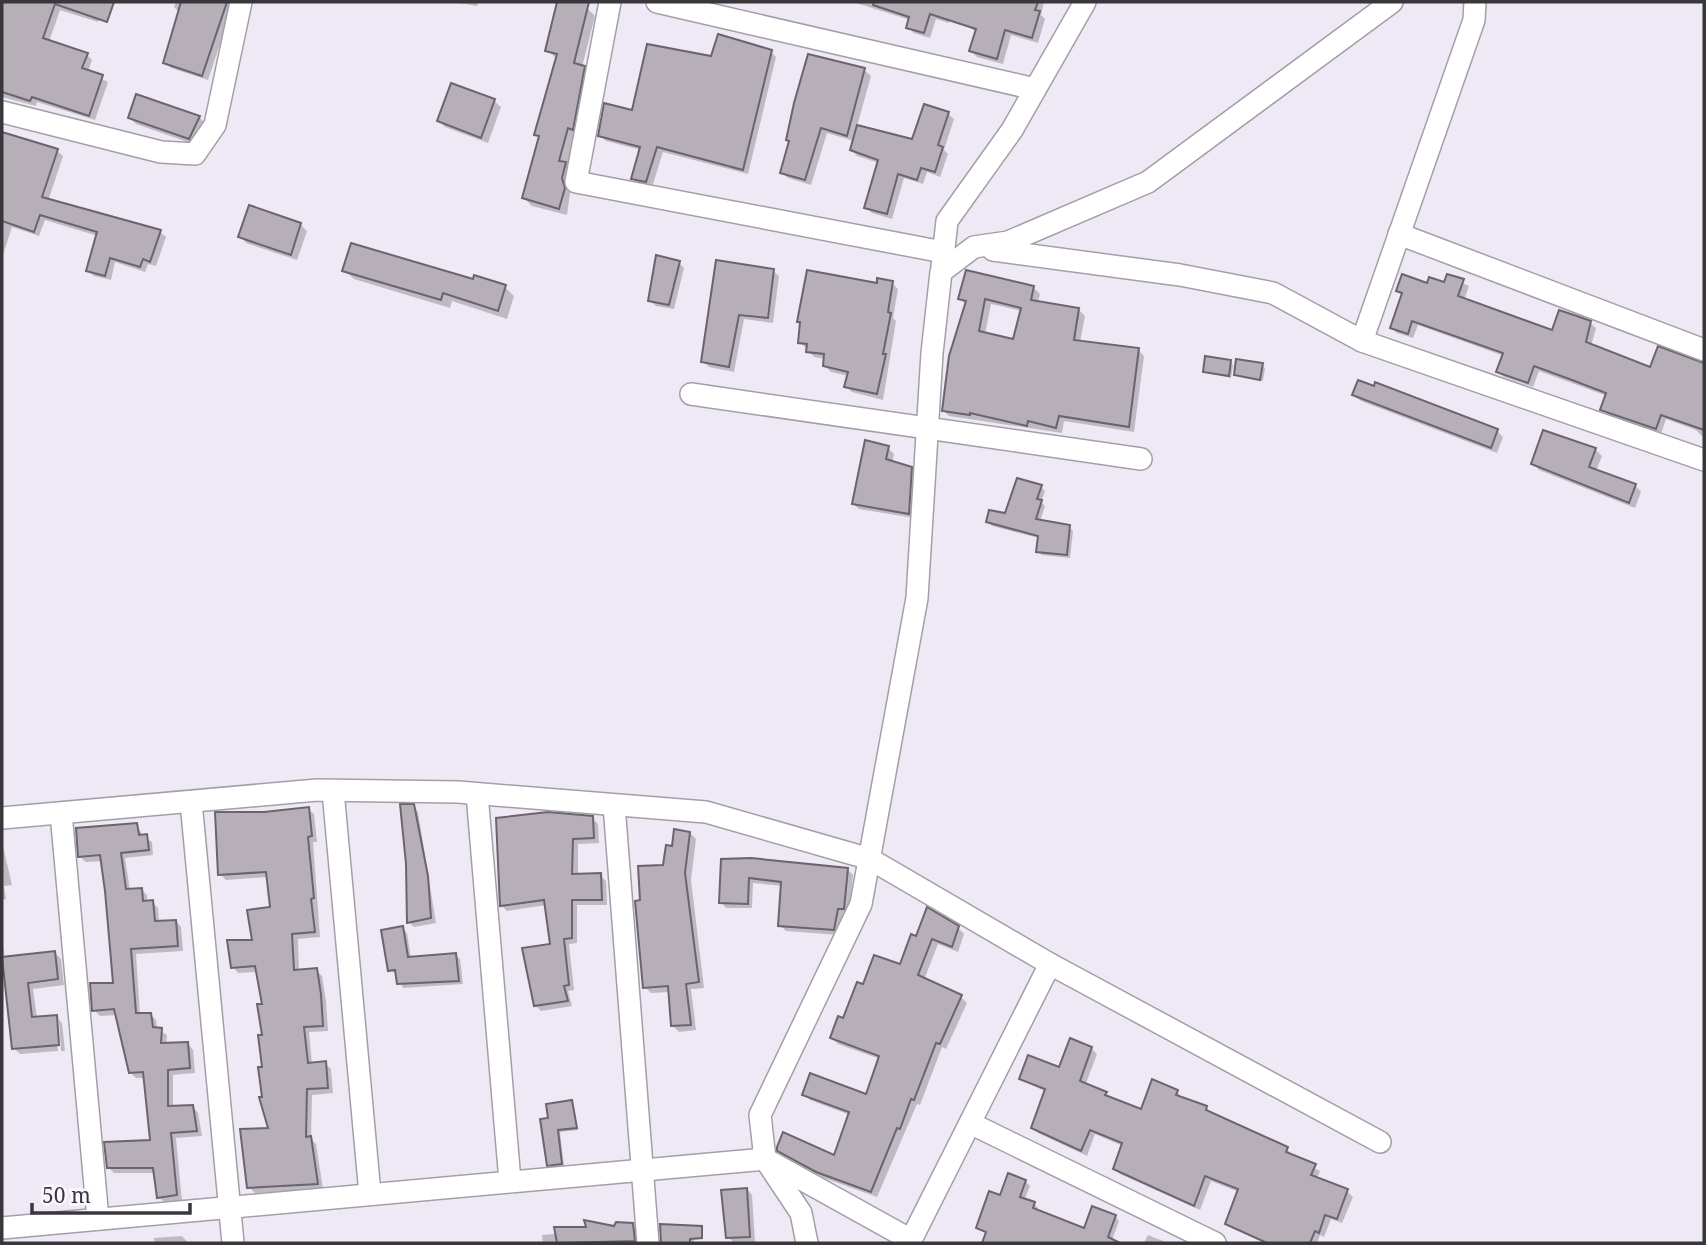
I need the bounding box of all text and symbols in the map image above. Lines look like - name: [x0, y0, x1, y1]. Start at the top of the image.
- scale bar: [32, 1172, 189, 1216]
- text: 50 m: [42, 1181, 91, 1209]

